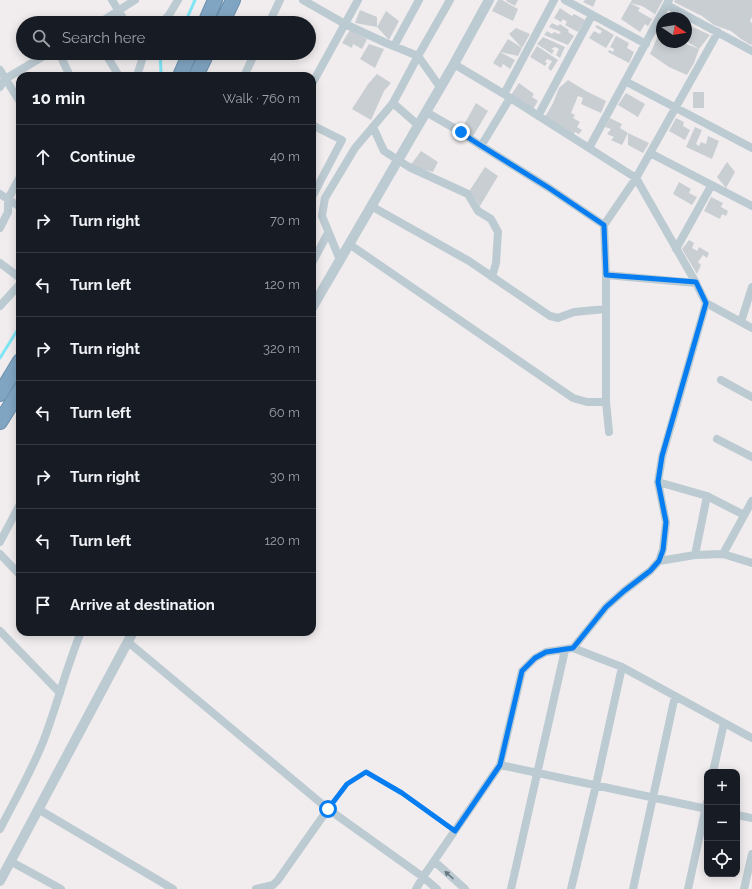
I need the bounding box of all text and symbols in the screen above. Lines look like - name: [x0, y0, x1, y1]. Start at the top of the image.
- north arrow: [656, 12, 692, 48]
- search box: [16, 16, 316, 60]
- icon: search: [30, 27, 52, 49]
- text: Search here: [62, 29, 145, 47]
- text: 10 min: [32, 88, 85, 108]
- text: Walk · 760 m: [222, 91, 300, 106]
- route end: [452, 123, 470, 141]
- icon: ahead: [32, 146, 54, 168]
- text: Continue: [70, 148, 135, 166]
- text: 40 m: [270, 149, 300, 164]
- icon: right: [32, 210, 54, 232]
- text: Turn right: [70, 212, 140, 230]
- text: 70 m: [270, 213, 300, 228]
- icon: left: [32, 274, 54, 296]
- text: Turn left: [70, 276, 131, 294]
- text: 120 m: [264, 277, 300, 292]
- icon: right: [32, 338, 54, 360]
- text: Turn right: [70, 340, 140, 358]
- text: 320 m: [263, 341, 300, 356]
- icon: left: [32, 402, 54, 424]
- text: Turn left: [70, 404, 131, 422]
- text: 60 m: [269, 405, 300, 420]
- icon: right: [32, 466, 54, 488]
- text: Turn right: [70, 468, 140, 486]
- text: 30 m: [270, 469, 300, 484]
- icon: left: [32, 530, 54, 552]
- text: Turn left: [70, 532, 131, 550]
- text: 120 m: [264, 533, 300, 548]
- icon: arrive: [32, 594, 54, 616]
- text: Arrive at destination: [70, 596, 215, 614]
- map controls: [704, 769, 740, 877]
- button: +: [704, 769, 740, 805]
- route start: [319, 800, 337, 818]
- button: −: [704, 805, 740, 841]
- button: locate: [704, 841, 740, 877]
- one-way arrow: [444, 871, 455, 880]

